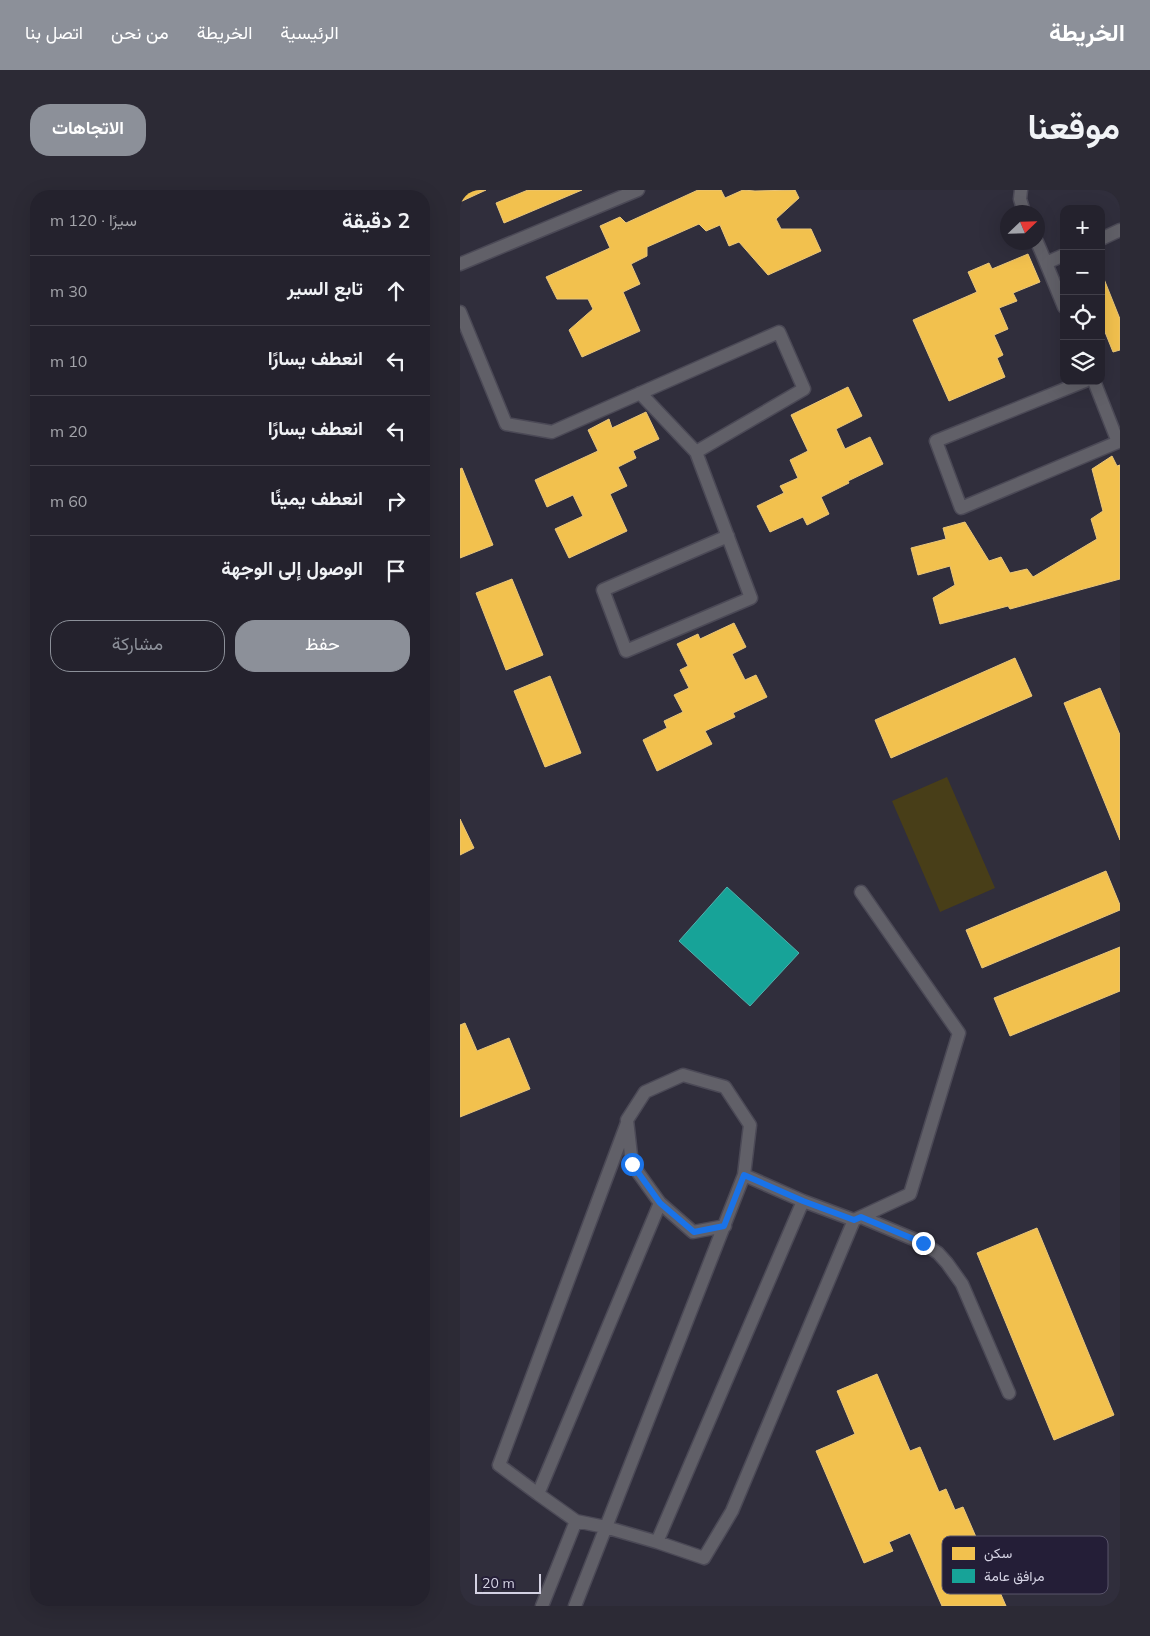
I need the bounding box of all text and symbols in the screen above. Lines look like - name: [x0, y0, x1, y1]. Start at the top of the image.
- text: الخريطة: [1049, 17, 1125, 47]
- text: اتصل بنا: [25, 21, 83, 44]
- text: من نحن: [111, 21, 169, 44]
- text: الخريطة: [197, 21, 252, 44]
- text: الرئيسية: [280, 21, 339, 44]
- button: الاتجاهات: [30, 104, 146, 156]
- text: موقعنا: [1027, 104, 1120, 148]
- north arrow: [1000, 205, 1045, 250]
- map controls: [1060, 205, 1105, 385]
- button: +: [1060, 205, 1105, 250]
- text: 2 دقيقة: [342, 207, 410, 233]
- text: سيرًا · 120 m: [50, 210, 137, 230]
- button: −: [1060, 250, 1105, 295]
- text: تابع السير: [287, 276, 363, 300]
- icon: ahead: [382, 277, 410, 305]
- text: 30 m: [50, 281, 87, 301]
- button: locate: [1060, 295, 1105, 340]
- button: layers: [1060, 340, 1105, 385]
- text: انعطف يسارًا: [268, 346, 363, 370]
- icon: left: [382, 347, 410, 375]
- text: 10 m: [50, 351, 87, 371]
- text: انعطف يسارًا: [268, 416, 363, 440]
- icon: left: [382, 417, 410, 445]
- text: 20 m: [50, 421, 87, 441]
- text: انعطف يمينًا: [270, 486, 363, 510]
- icon: right: [382, 487, 410, 515]
- text: 60 m: [50, 491, 87, 511]
- text: الوصول إلى الوجهة: [221, 556, 363, 580]
- icon: arrive: [382, 557, 410, 585]
- button: مشاركة: [50, 620, 225, 672]
- button: حفظ: [235, 620, 410, 672]
- route start: [621, 1153, 644, 1176]
- route end: [912, 1232, 935, 1255]
- legend: [942, 1536, 1108, 1594]
- text: سكن: [984, 1544, 1012, 1562]
- text: مرافق عامة: [984, 1567, 1045, 1585]
- scale bar: [475, 1571, 541, 1594]
- text: 20 m: [482, 1574, 515, 1592]

